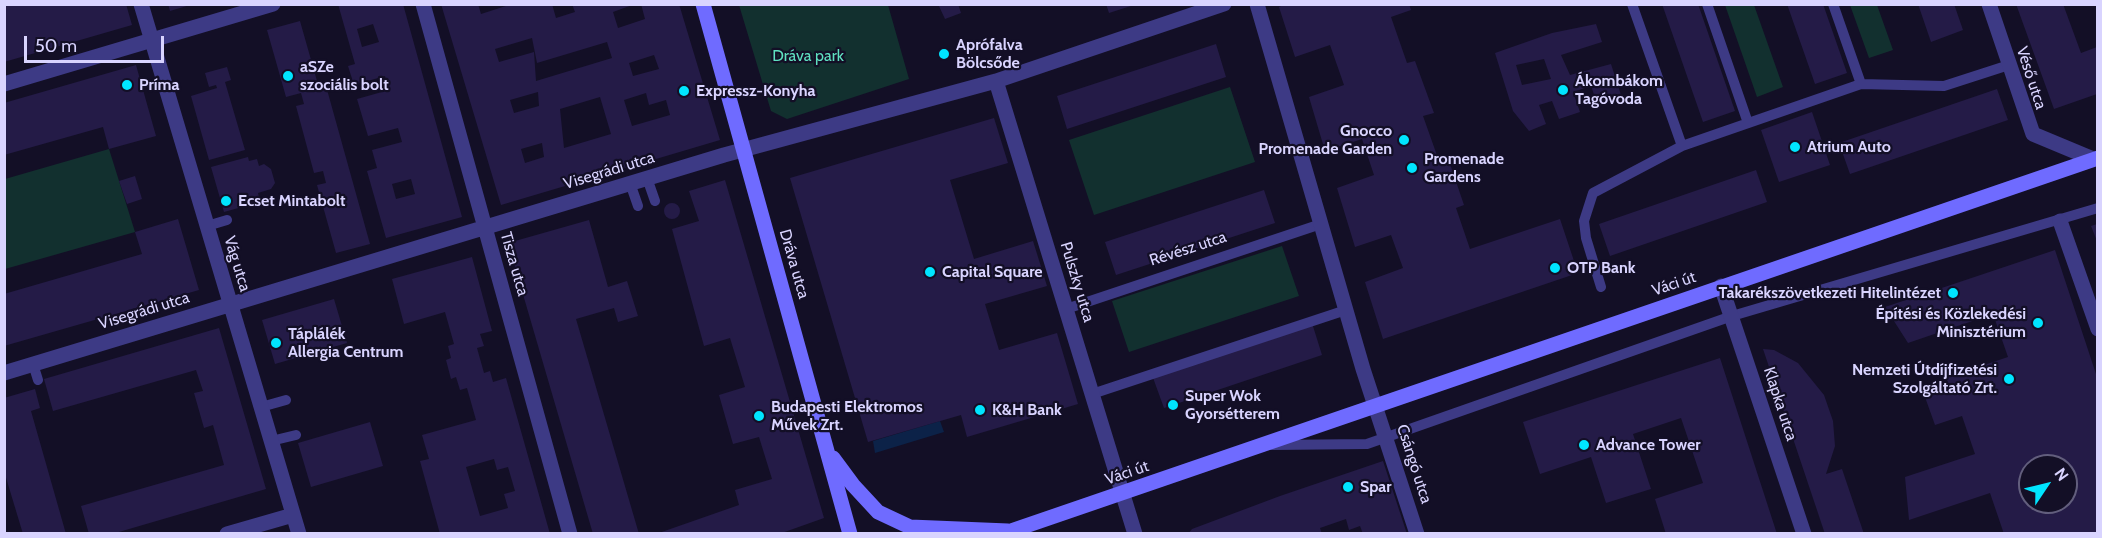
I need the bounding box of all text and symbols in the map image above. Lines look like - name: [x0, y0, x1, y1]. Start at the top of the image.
- scale bar: [27, 24, 166, 62]
- text: 50 m: [35, 35, 77, 57]
- place label: Aprófalva Bölcsőde: [956, 35, 1023, 73]
- street label: Véső utca: [2012, 44, 2050, 112]
- park label: Dráva park: [772, 46, 844, 66]
- marker: Aprófalva Bölcsőde: [937, 47, 951, 61]
- place label: aSZe szociális bolt: [300, 57, 389, 95]
- marker: aSZe szociális bolt: [281, 69, 295, 83]
- place label: Ákombákom Tagóvoda: [1575, 71, 1663, 109]
- place label: Príma: [139, 75, 179, 95]
- marker: Príma: [120, 78, 134, 92]
- place label: Expressz-Konyha: [696, 81, 816, 101]
- marker: Ákombákom Tagóvoda: [1556, 83, 1570, 97]
- marker: Expressz-Konyha: [677, 84, 691, 98]
- place label: Gnocco Promenade Garden: [1258, 121, 1392, 159]
- marker: Gnocco Promenade Garden: [1397, 133, 1411, 147]
- place label: Atrium Auto: [1807, 137, 1891, 157]
- marker: Atrium Auto: [1788, 140, 1802, 154]
- street label: Visegrádi utca: [561, 148, 657, 194]
- place label: Promenade Gardens: [1424, 149, 1504, 187]
- marker: Promenade Gardens: [1405, 161, 1419, 175]
- place label: Ecset Mintabolt: [238, 191, 345, 211]
- marker: Ecset Mintabolt: [219, 194, 233, 208]
- street label: Dráva utca: [775, 227, 813, 301]
- street label: Révész utca: [1147, 228, 1229, 270]
- street label: Tisza utca: [496, 230, 532, 298]
- street label: Vág utca: [219, 234, 255, 294]
- street label: Pulszky utca: [1056, 240, 1098, 324]
- place label: OTP Bank: [1567, 258, 1636, 278]
- marker: OTP Bank: [1548, 261, 1562, 275]
- place label: Capital Square: [942, 262, 1043, 282]
- marker: Capital Square: [923, 265, 937, 279]
- street label: Váci út: [1650, 268, 1698, 300]
- place label: Takarékszövetkezeti Hitelintézet: [1718, 283, 1941, 303]
- marker: Takarékszövetkezeti Hitelintézet: [1946, 286, 1960, 300]
- street label: Visegrádi utca: [96, 288, 192, 334]
- place label: Építési és Közlekedési Minisztérium: [1875, 304, 2026, 342]
- marker: Építési és Közlekedési Minisztérium: [2031, 316, 2045, 330]
- place label: Táplálék Allergia Centrum: [288, 324, 404, 362]
- marker: Táplálék Allergia Centrum: [269, 336, 283, 350]
- place label: Nemzeti Útdíjfizetési Szolgáltató Zrt.: [1852, 360, 1997, 398]
- street label: Klapka utca: [1759, 365, 1801, 443]
- marker: Nemzeti Útdíjfizetési Szolgáltató Zrt.: [2002, 372, 2016, 386]
- place label: Super Wok Gyorsétterem: [1185, 386, 1280, 424]
- place label: Budapesti Elektromos Művek Zrt.: [771, 397, 923, 435]
- marker: Super Wok Gyorsétterem: [1166, 398, 1180, 412]
- place label: K&H Bank: [992, 400, 1062, 420]
- marker: K&H Bank: [973, 403, 987, 417]
- marker: Budapesti Elektromos Művek Zrt.: [752, 409, 766, 423]
- street label: Csángó utca: [1392, 422, 1436, 506]
- place label: Advance Tower: [1596, 435, 1700, 455]
- marker: Advance Tower: [1577, 438, 1591, 452]
- north arrow: [2018, 454, 2078, 514]
- street label: Váci út: [1103, 457, 1151, 489]
- text: N: [2050, 464, 2073, 485]
- place label: Spar: [1360, 477, 1392, 497]
- marker: Spar: [1341, 480, 1355, 494]

